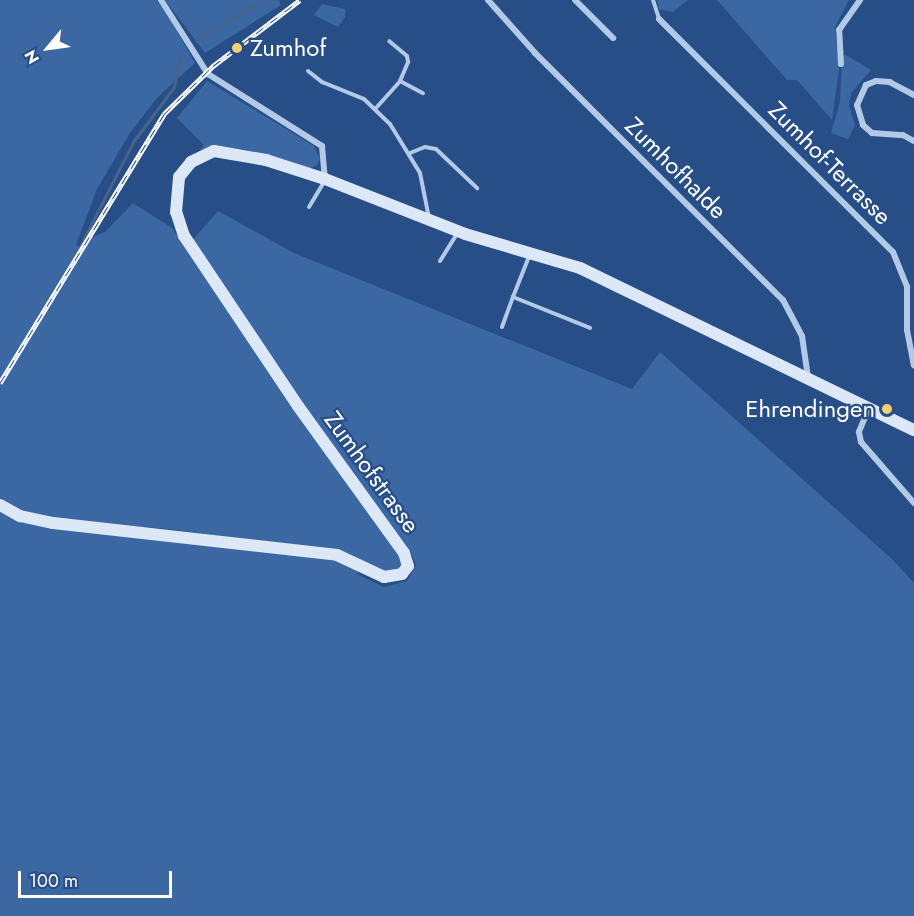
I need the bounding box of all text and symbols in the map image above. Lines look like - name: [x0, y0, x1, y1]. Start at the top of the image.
- north arrow: [18, 18, 78, 78]
- place label: Zumhof: [250, 34, 326, 62]
- marker: Zumhof: [228, 39, 246, 57]
- text: N: [19, 46, 45, 68]
- street label: Zumhof-Terrasse: [762, 95, 898, 231]
- street label: Zumhofhalde: [619, 111, 733, 225]
- place label: Ehrendingen: [745, 395, 875, 423]
- marker: Ehrendingen: [880, 402, 894, 416]
- street label: Zumhofstrasse: [318, 406, 426, 538]
- scale bar: [21, 859, 176, 897]
- text: 100 m: [29, 868, 78, 894]

